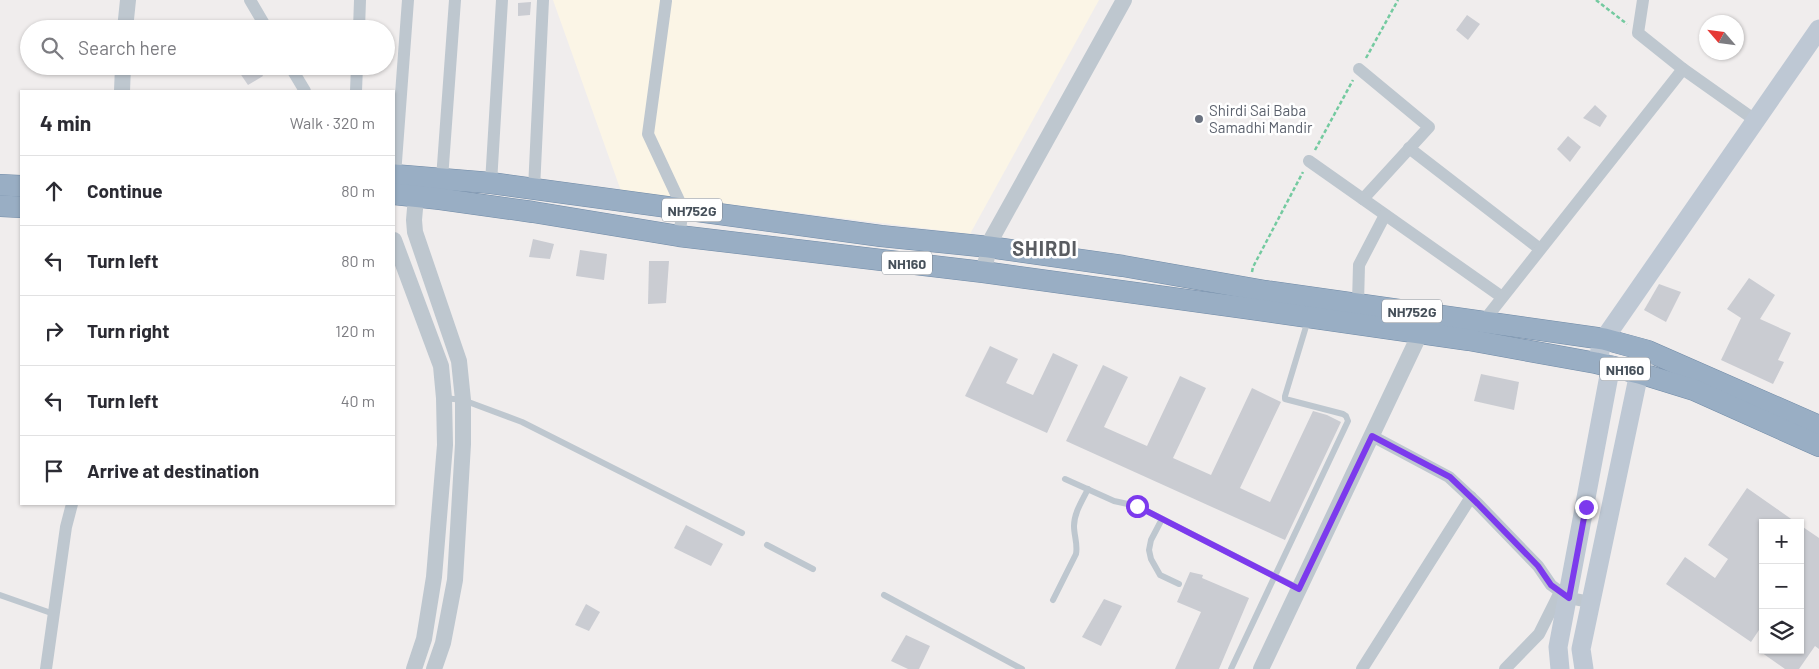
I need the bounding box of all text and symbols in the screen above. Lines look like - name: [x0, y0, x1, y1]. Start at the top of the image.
- north arrow: [1699, 15, 1744, 60]
- search box: [20, 20, 395, 75]
- icon: search: [38, 34, 66, 62]
- text: Search here: [78, 36, 177, 59]
- place label: Shirdi Sai Baba Samadhi Mandir: [1209, 101, 1313, 136]
- text: 4 min: [40, 110, 91, 135]
- text: Walk · 320 m: [290, 113, 375, 132]
- marker: Shirdi Sai Baba Samadhi Mandir: [1193, 113, 1205, 125]
- icon: ahead: [40, 177, 68, 205]
- text: Continue: [87, 179, 163, 202]
- text: 80 m: [341, 181, 375, 200]
- road number: NH752G: [662, 198, 722, 222]
- district label: SHIRDI: [1012, 236, 1078, 260]
- icon: left: [40, 247, 68, 275]
- text: Turn left: [87, 249, 158, 272]
- text: 80 m: [341, 251, 375, 270]
- road number: NH160: [882, 252, 932, 274]
- road number: NH752G: [1382, 300, 1442, 322]
- icon: right: [40, 317, 68, 345]
- text: Turn right: [87, 319, 169, 342]
- text: 120 m: [335, 321, 375, 340]
- road number: NH160: [1600, 358, 1650, 380]
- icon: left: [40, 387, 68, 415]
- text: Turn left: [87, 389, 158, 412]
- text: 40 m: [341, 391, 375, 410]
- icon: arrive: [40, 457, 68, 485]
- text: Arrive at destination: [87, 459, 259, 482]
- route start: [1126, 495, 1149, 518]
- route end: [1575, 496, 1598, 519]
- map controls: [1759, 519, 1804, 654]
- button: +: [1759, 519, 1804, 564]
- button: −: [1759, 564, 1804, 609]
- button: layers: [1759, 609, 1804, 654]

